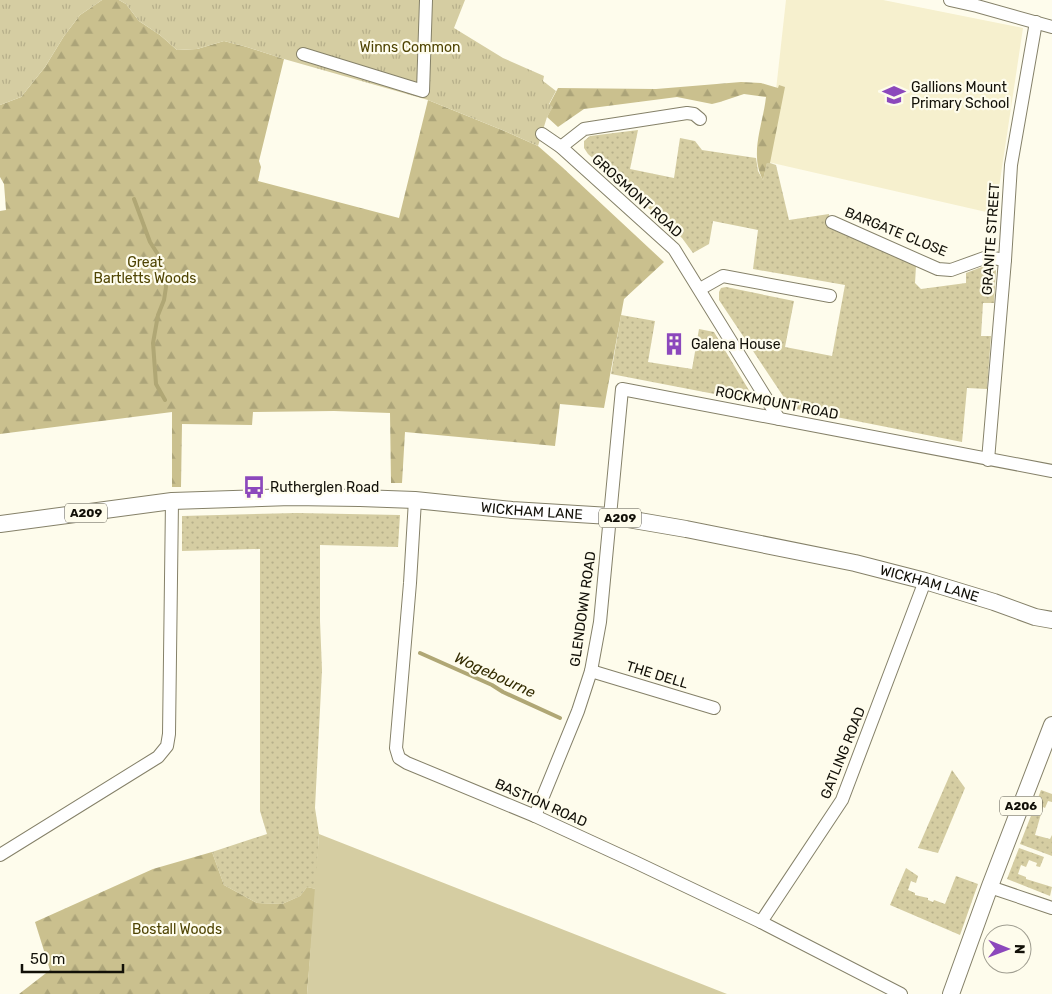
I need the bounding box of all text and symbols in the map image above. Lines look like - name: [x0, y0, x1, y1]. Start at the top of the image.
- park label: Winns Common: [360, 39, 460, 56]
- place label: Gallions Mount Primary School: [911, 79, 1009, 112]
- school or university icon: Gallions Mount Primary School: [881, 82, 907, 108]
- street label: GROSMONT ROAD: [588, 151, 686, 241]
- street label: GRANITE STREET: [979, 182, 1003, 296]
- street label: BARGATE CLOSE: [842, 204, 950, 260]
- park label: Great Bartletts Woods: [94, 254, 196, 287]
- building icon: Galena House: [661, 331, 687, 357]
- place label: Galena House: [691, 336, 781, 353]
- street label: ROCKMOUNT ROAD: [714, 383, 840, 423]
- bus stop icon: Rutherglen Road: [241, 474, 267, 500]
- place label: Rutherglen Road: [270, 479, 379, 496]
- street label: WICKHAM LANE: [480, 498, 583, 523]
- road number: A209: [65, 503, 107, 522]
- road number: A209: [599, 508, 641, 528]
- street label: GLENDOWN ROAD: [566, 550, 600, 668]
- street label: WICKHAM LANE: [878, 561, 981, 605]
- water label: Wogebourne: [452, 648, 539, 702]
- street label: THE DELL: [624, 658, 690, 693]
- street label: GATLING ROAD: [817, 705, 869, 801]
- street label: BASTION ROAD: [492, 775, 590, 831]
- road number: A206: [1000, 796, 1042, 816]
- park label: Bostall Woods: [132, 921, 222, 938]
- north arrow: [982, 924, 1032, 974]
- scale bar: [22, 942, 124, 974]
- text: N: [1011, 944, 1028, 954]
- text: 50 m: [30, 950, 65, 968]

